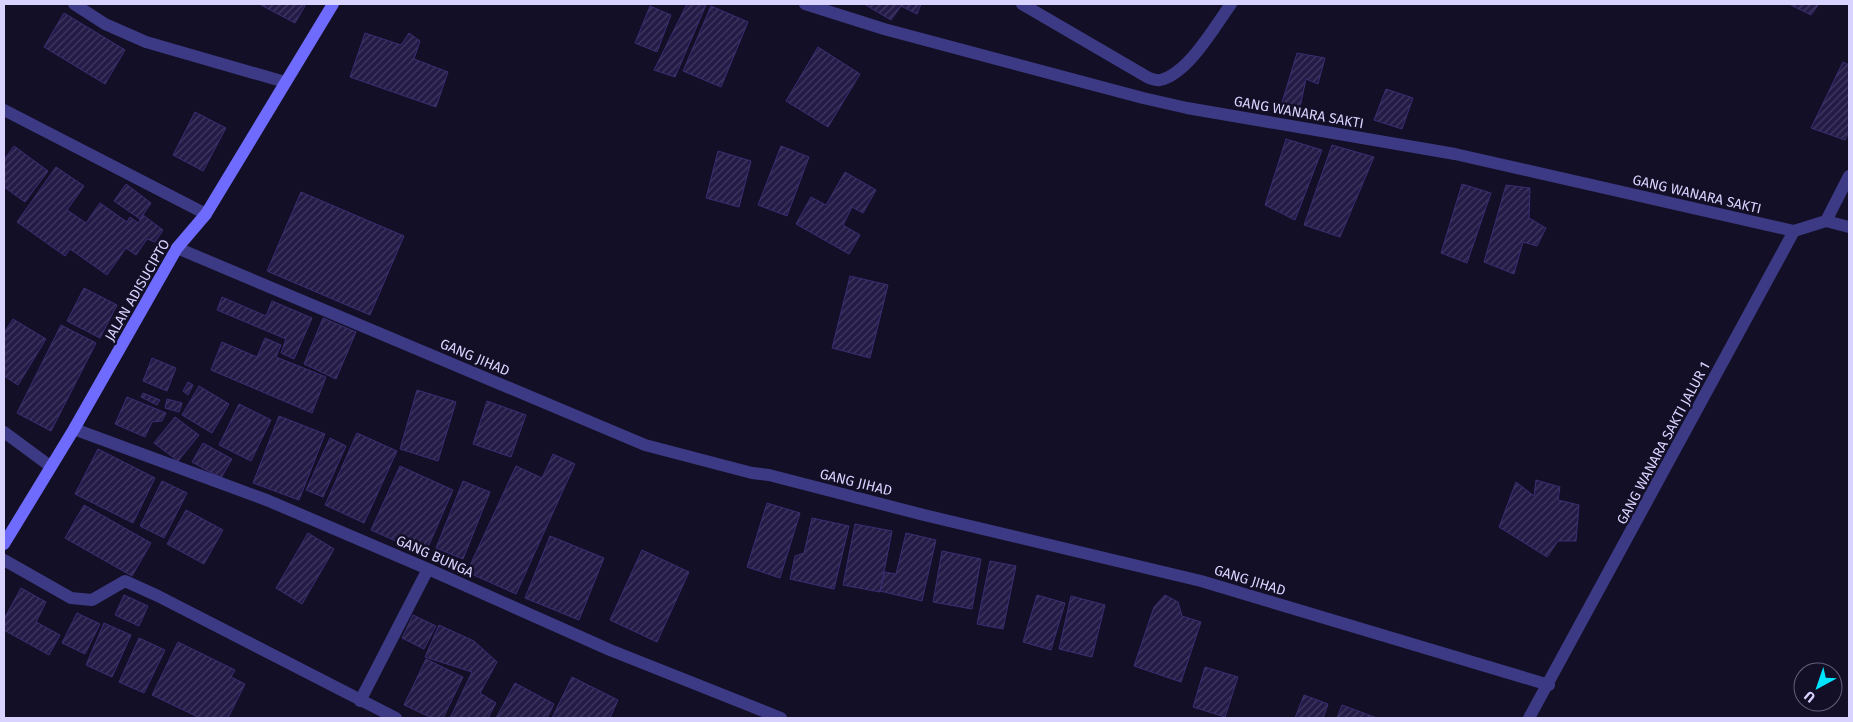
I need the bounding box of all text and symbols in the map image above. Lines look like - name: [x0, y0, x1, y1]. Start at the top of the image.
- street label: GANG WANARA SAKTI: [1233, 93, 1365, 132]
- street label: GANG WANARA SAKTI: [1631, 171, 1763, 218]
- street label: JALAN ADISUCIPTO: [101, 236, 174, 344]
- street label: GANG JIHAD: [437, 335, 512, 380]
- street label: GANG WANARA SAKTI JALUR 1: [1613, 359, 1714, 527]
- street label: GANG JIHAD: [818, 465, 894, 500]
- street label: GANG BUNGA: [393, 532, 476, 581]
- street label: GANG JIHAD: [1212, 562, 1288, 599]
- north arrow: [1793, 662, 1843, 712]
- text: U: [1801, 687, 1819, 706]

